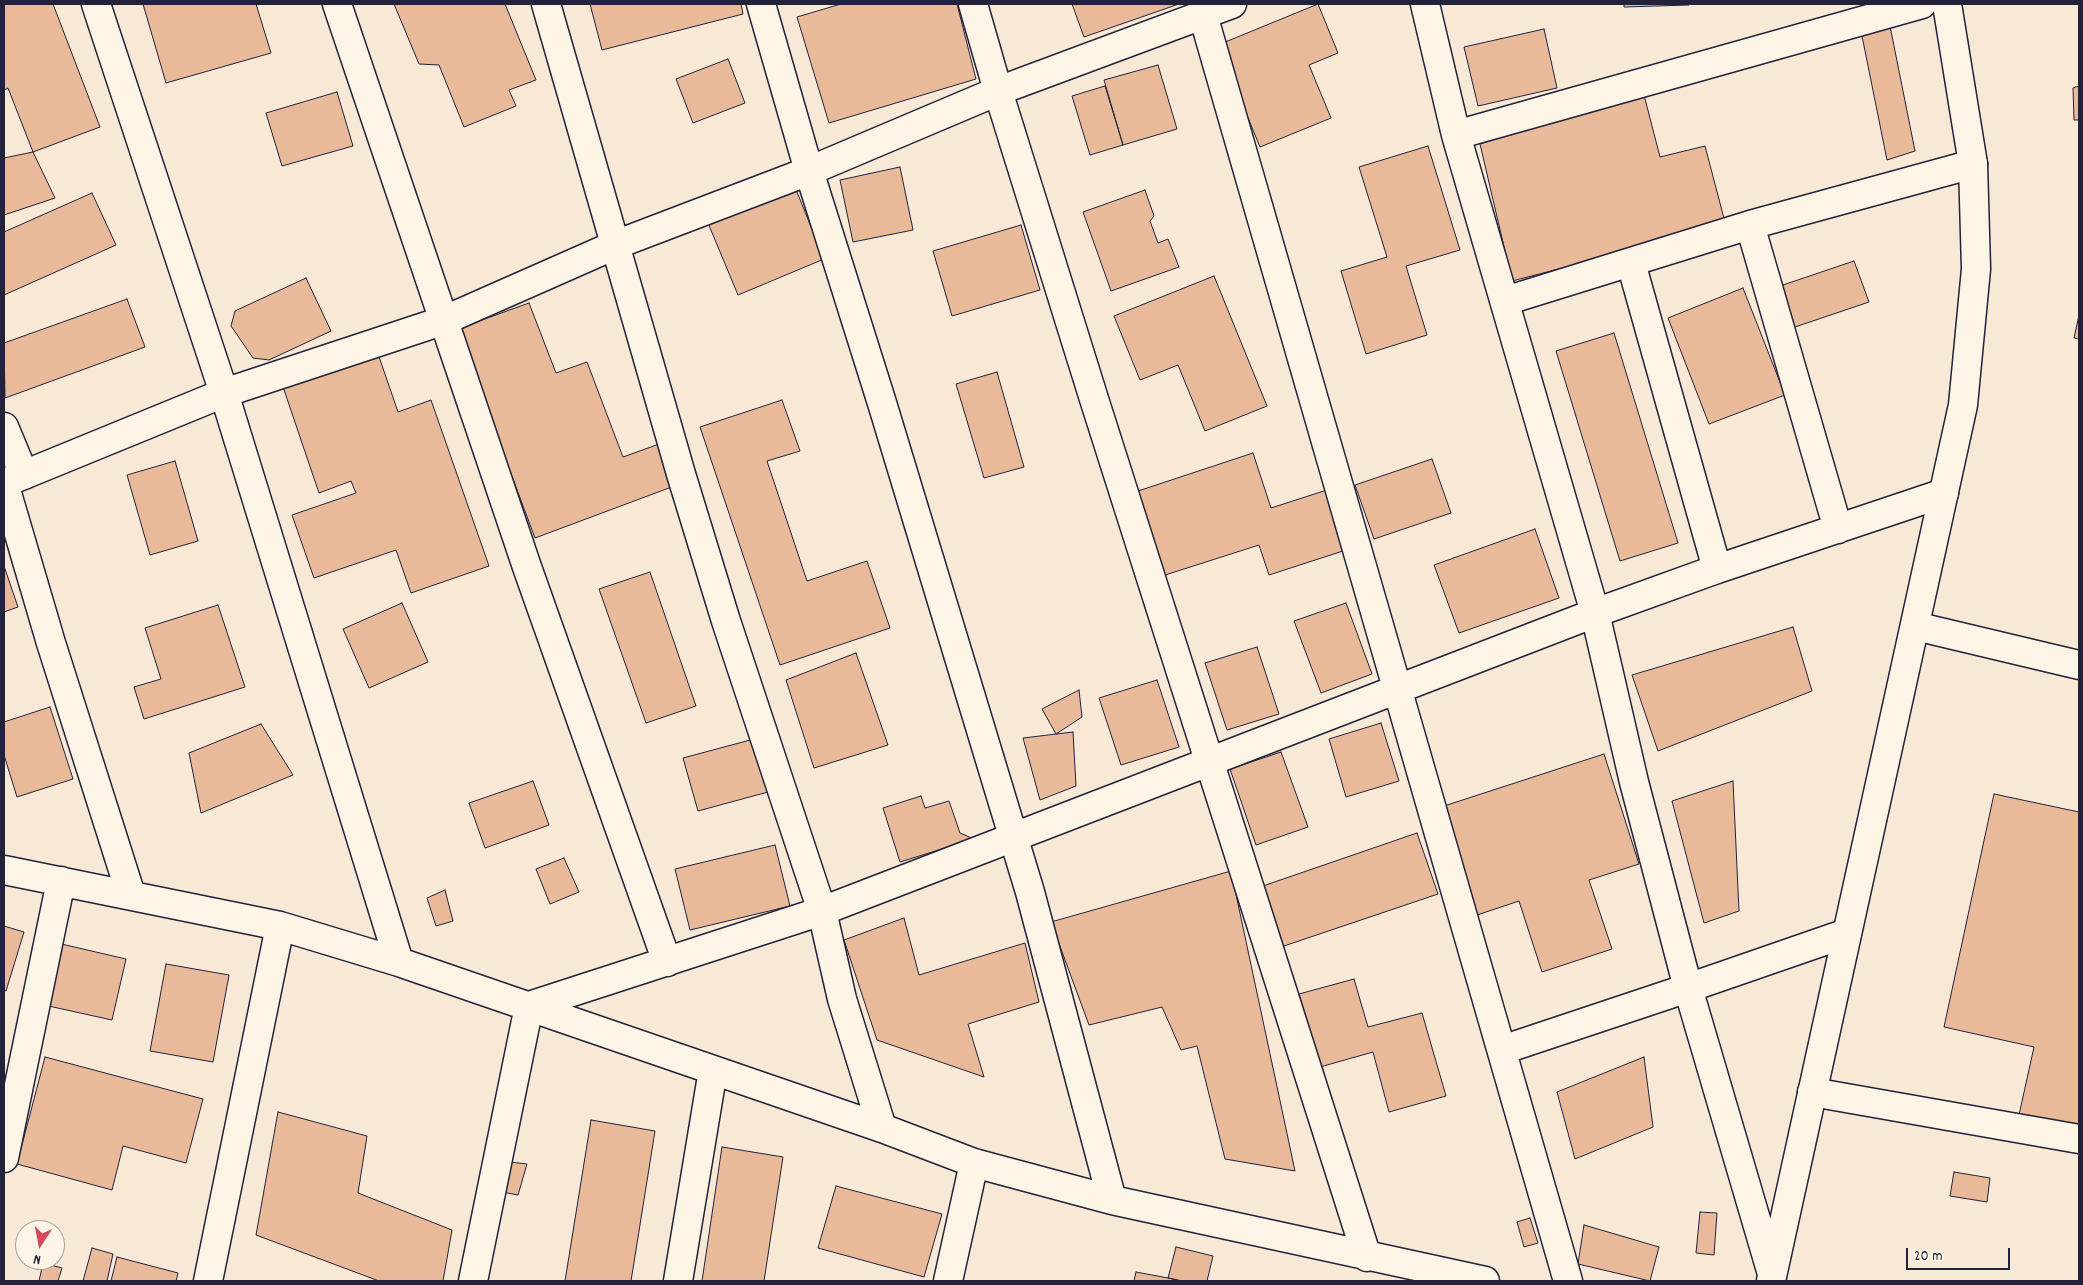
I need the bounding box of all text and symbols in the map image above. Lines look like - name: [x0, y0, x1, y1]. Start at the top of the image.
- north arrow: [15, 1220, 65, 1270]
- scale bar: [1908, 1238, 2012, 1270]
- text: 20 m: [1914, 1246, 1942, 1268]
- text: N: [32, 1248, 43, 1269]

